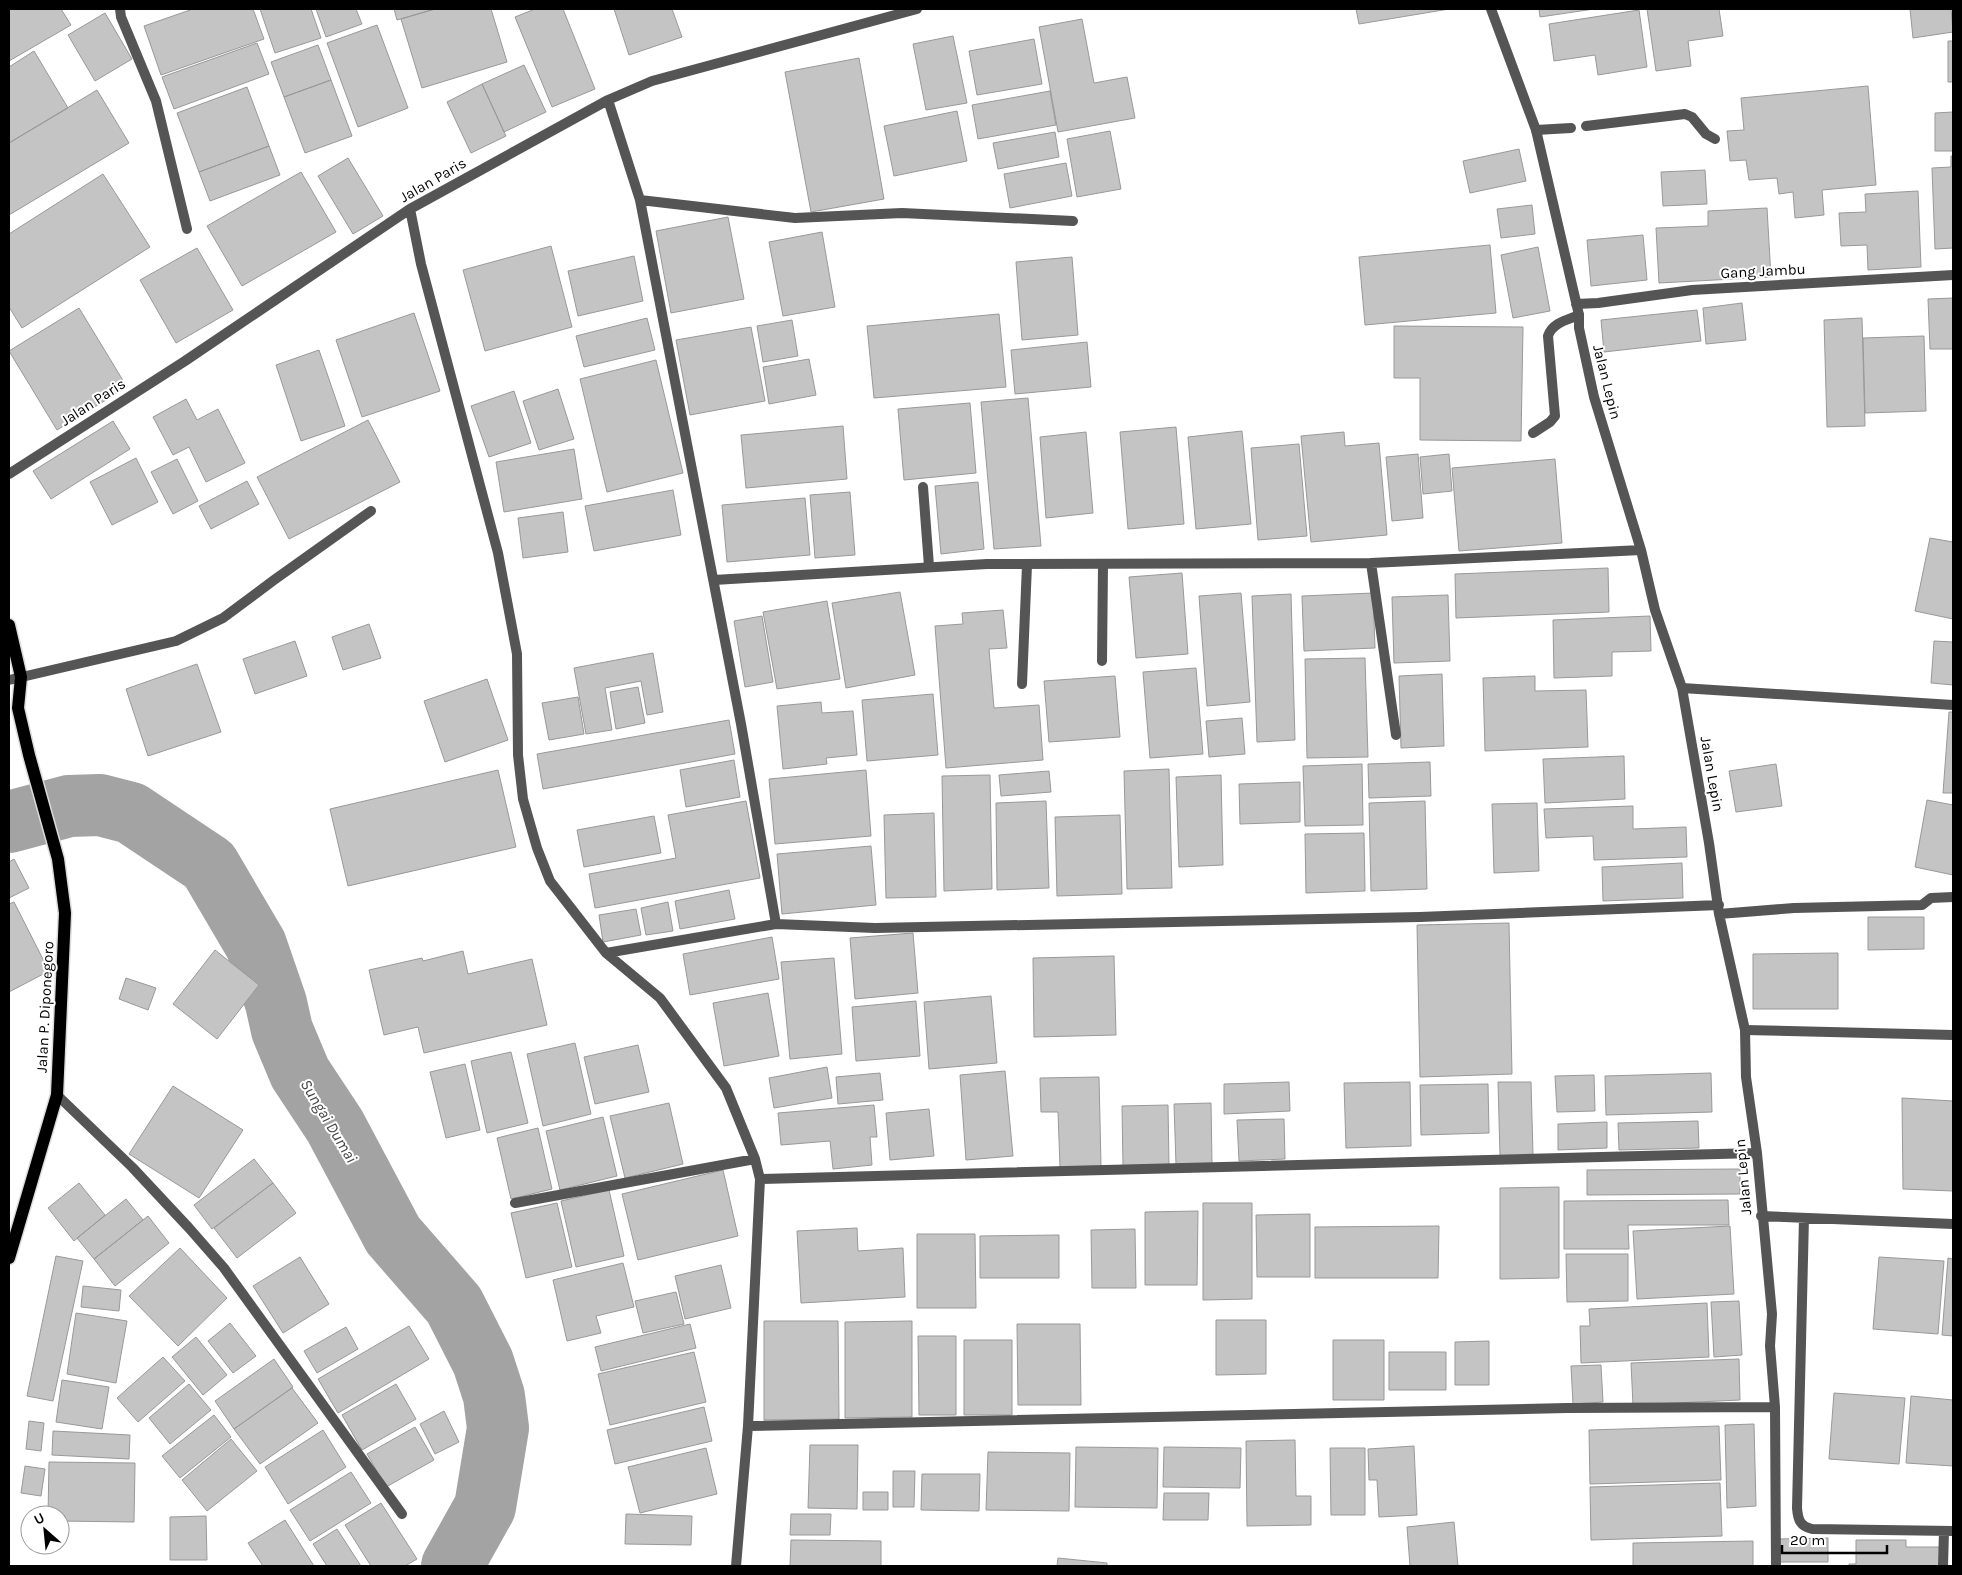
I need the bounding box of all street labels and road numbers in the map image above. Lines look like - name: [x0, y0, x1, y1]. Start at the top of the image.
- street label: Jalan Paris: [397, 154, 469, 206]
- street label: Gang Jambu: [1720, 260, 1806, 282]
- street label: Jalan Lepin: [1589, 343, 1625, 421]
- street label: Jalan Paris: [57, 374, 129, 430]
- street label: Jalan Lepin: [1697, 735, 1727, 813]
- street label: Jalan P. Diponegoro: [33, 940, 57, 1074]
- street label: Jalan Lepin: [1731, 1138, 1755, 1216]

